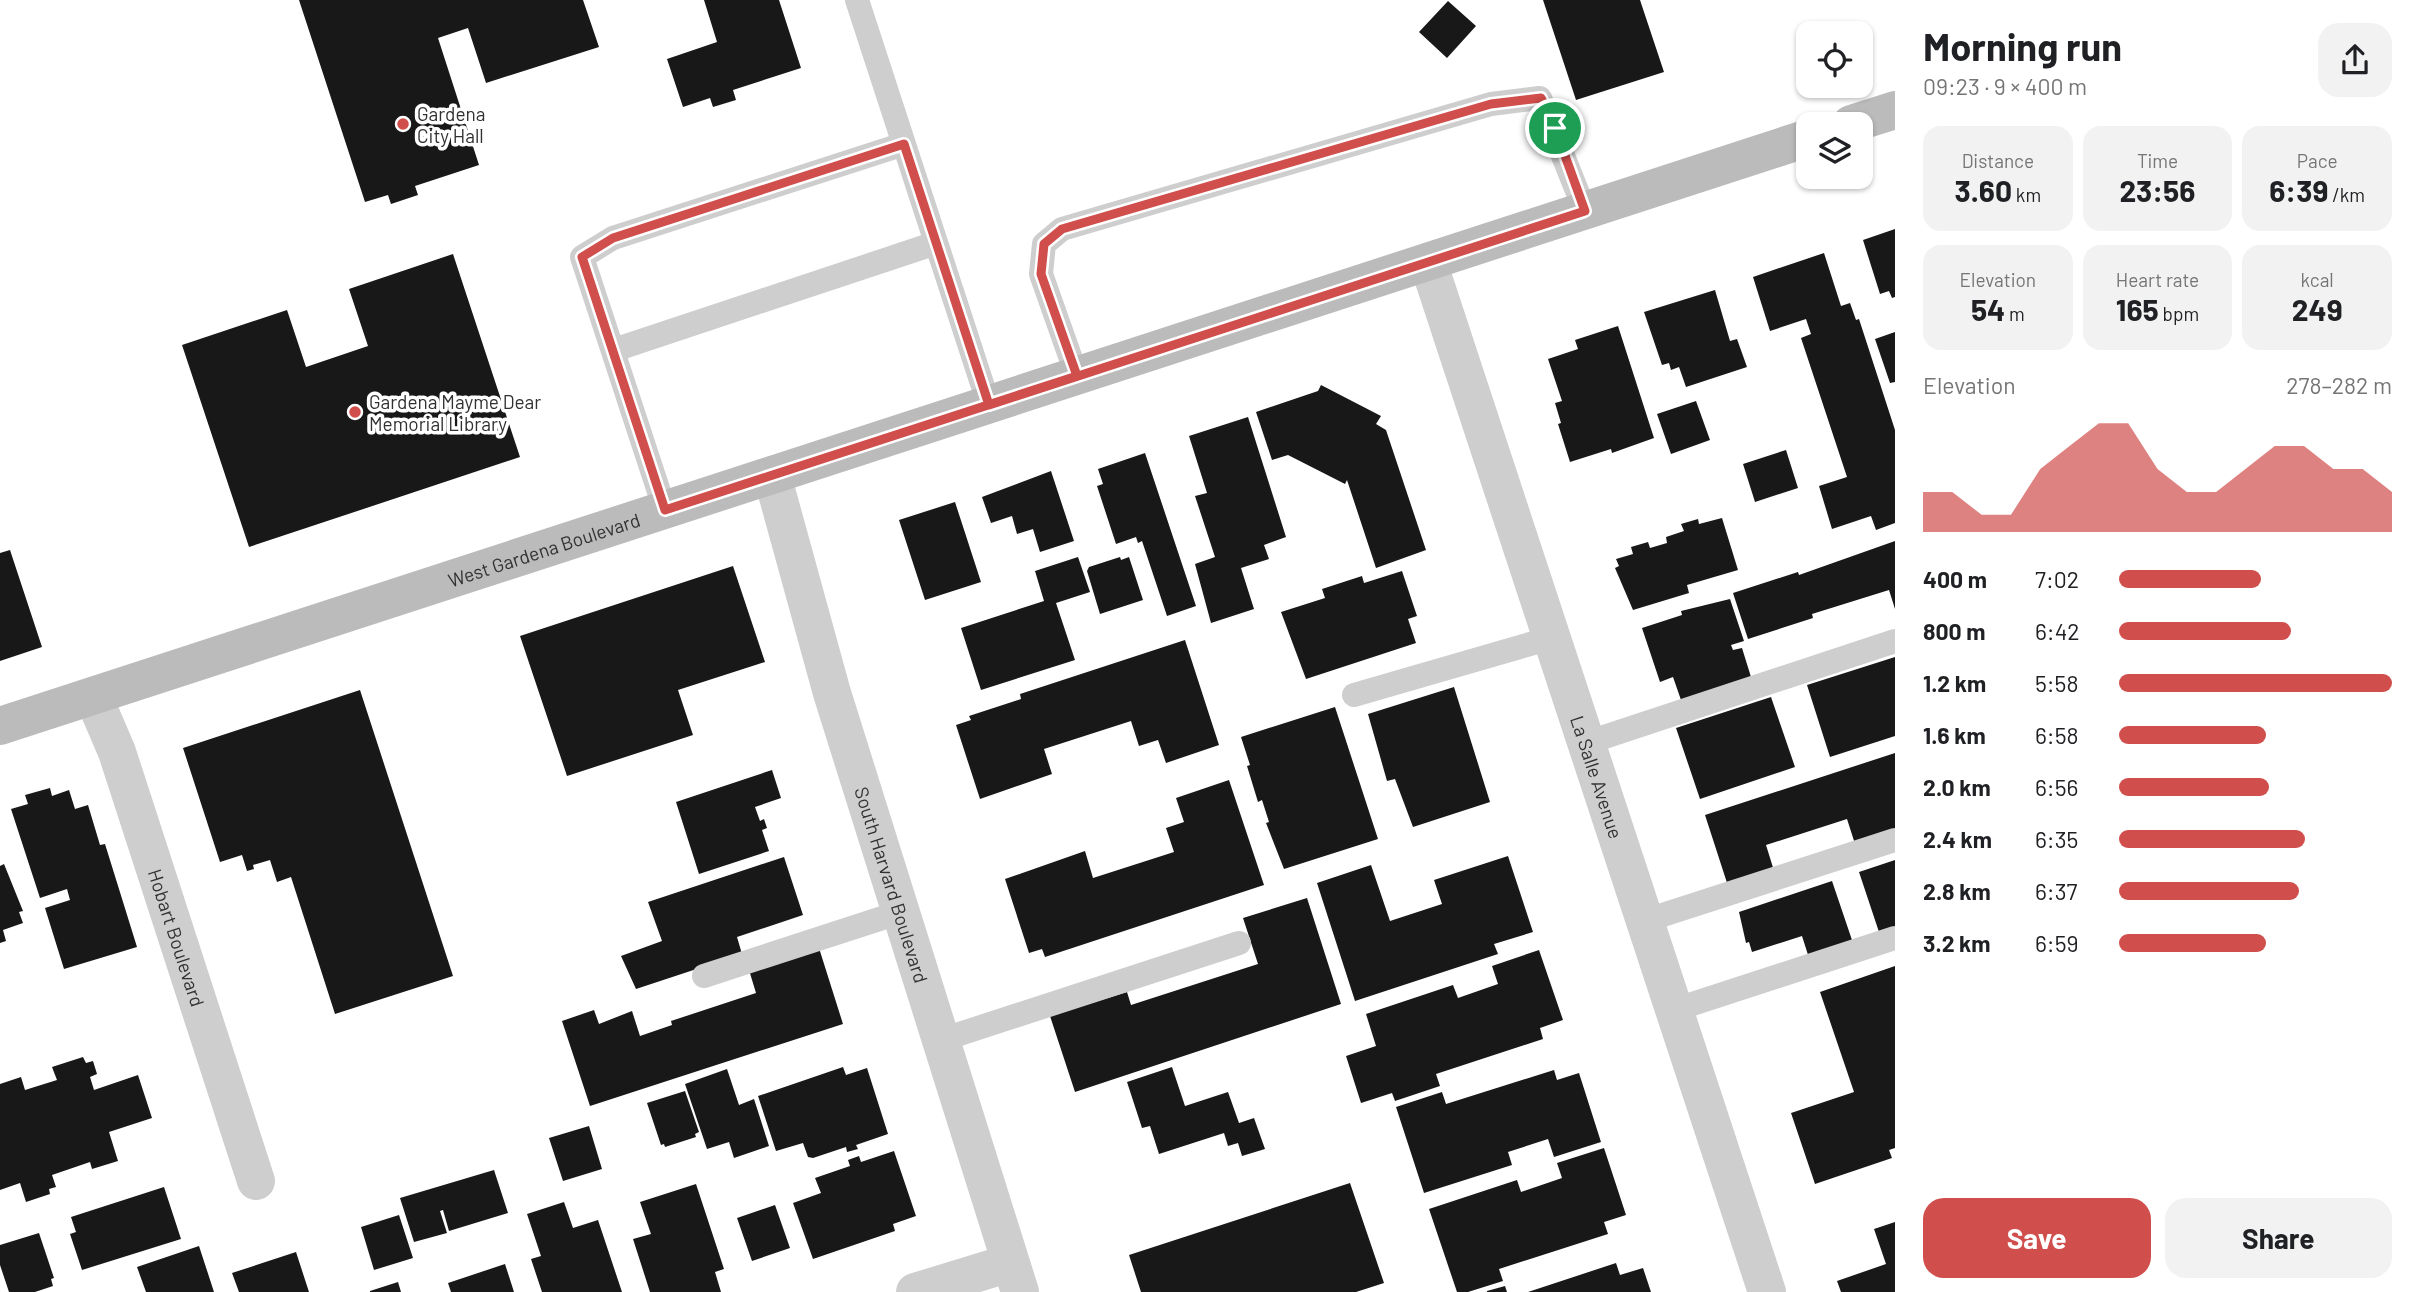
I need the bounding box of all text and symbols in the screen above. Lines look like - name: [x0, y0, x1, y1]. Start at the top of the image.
- map controls: [1796, 21, 1873, 189]
- button: locate: [1796, 21, 1873, 98]
- text: Morning run: [1923, 23, 2122, 69]
- button: share: [2318, 23, 2392, 97]
- text: 09:23 · 9 × 400 m: [1923, 72, 2087, 100]
- pin: [1525, 98, 1585, 158]
- place label: Gardena City Hall: [417, 102, 486, 147]
- icon: arrive: [1536, 109, 1574, 147]
- button: layers: [1796, 112, 1873, 189]
- marker: Gardena City Hall: [395, 116, 411, 132]
- text: Distance: [1962, 149, 2034, 172]
- text: Time: [2137, 149, 2178, 172]
- text: Pace: [2297, 149, 2338, 172]
- text: 3.60: [1955, 172, 2012, 208]
- text: 23:56: [2120, 172, 2195, 208]
- text: 6:39: [2269, 172, 2328, 208]
- text: km: [2012, 183, 2041, 206]
- text: /km: [2328, 183, 2365, 206]
- text: Elevation: [1960, 268, 2036, 291]
- text: Heart rate: [2116, 268, 2199, 291]
- text: kcal: [2301, 268, 2334, 291]
- text: 54: [1971, 291, 2005, 327]
- text: 165: [2116, 291, 2159, 327]
- text: 249: [2292, 291, 2343, 327]
- text: m: [2005, 302, 2025, 325]
- text: bpm: [2159, 302, 2199, 325]
- text: Elevation: [1923, 371, 2016, 399]
- text: 278–282 m: [2286, 371, 2392, 399]
- place label: Gardena Mayme Dear Memorial Library: [369, 390, 541, 435]
- marker: Gardena Mayme Dear Memorial Library: [347, 404, 363, 420]
- street label: West Gardena Boulevard: [445, 507, 643, 591]
- text: 400 m: [1923, 565, 1987, 593]
- text: 7:02: [2035, 565, 2079, 593]
- text: 800 m: [1923, 617, 1985, 645]
- text: 6:42: [2035, 617, 2080, 645]
- text: 1.2 km: [1923, 669, 1986, 697]
- text: 5:58: [2035, 669, 2078, 697]
- street label: La Salle Avenue: [1566, 712, 1628, 841]
- text: 1.6 km: [1923, 721, 1986, 749]
- text: 6:58: [2035, 721, 2078, 749]
- text: 2.0 km: [1923, 773, 1991, 801]
- text: 6:56: [2035, 773, 2078, 801]
- street label: South Harvard Boulevard: [851, 784, 934, 986]
- text: 2.4 km: [1923, 825, 1992, 853]
- text: 6:35: [2035, 825, 2078, 853]
- street label: Hobart Boulevard: [144, 866, 210, 1009]
- text: 2.8 km: [1923, 877, 1991, 905]
- text: 6:37: [2035, 877, 2077, 905]
- text: 3.2 km: [1923, 929, 1991, 957]
- text: 6:59: [2035, 929, 2078, 957]
- button: Save: [1923, 1198, 2151, 1278]
- button: Share: [2165, 1198, 2392, 1278]

